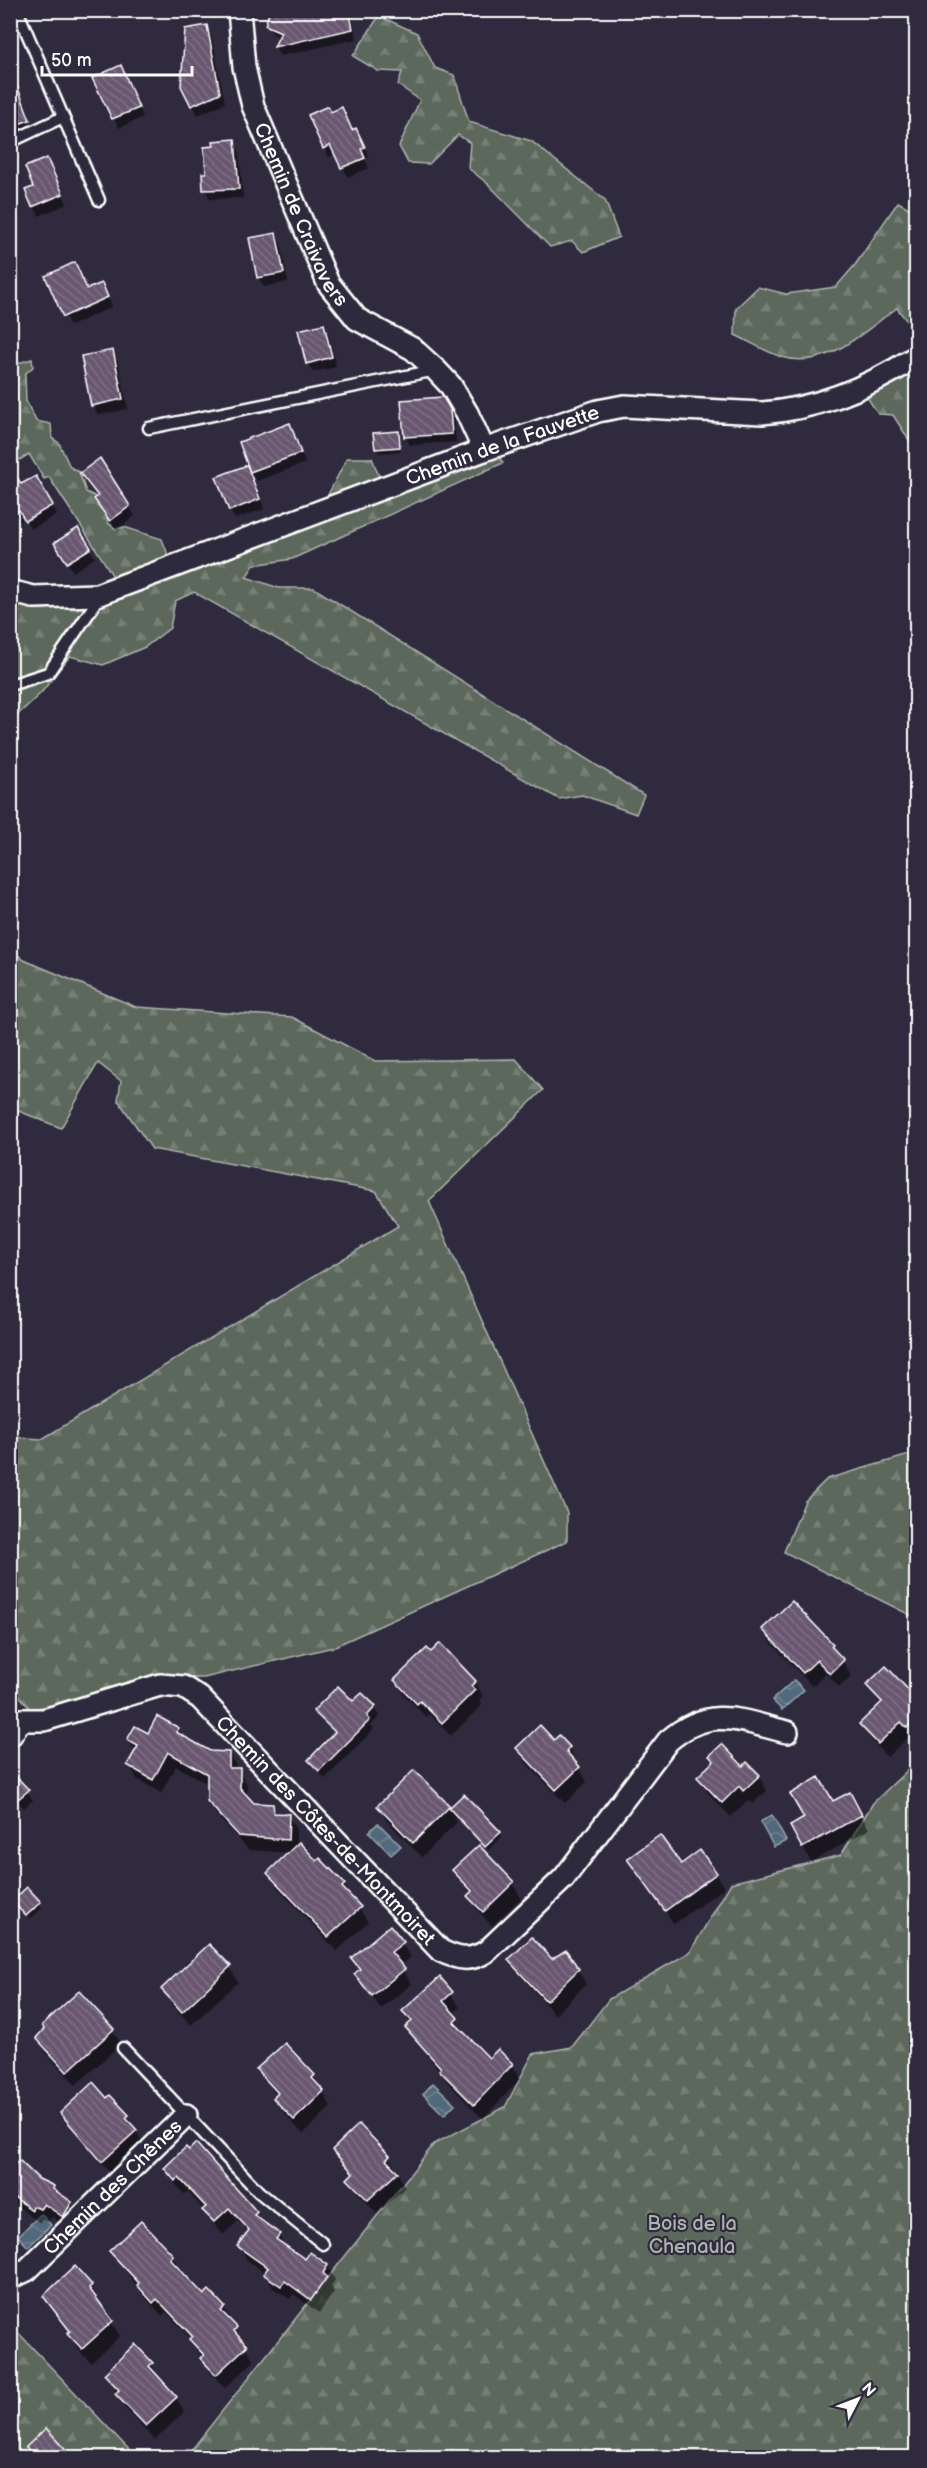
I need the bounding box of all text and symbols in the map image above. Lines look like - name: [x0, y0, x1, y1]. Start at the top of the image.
- scale bar: [42, 39, 192, 77]
- text: 50 m: [51, 50, 92, 71]
- street label: Chemin de Craivavers: [248, 119, 353, 312]
- street label: Chemin de la Fauvette: [403, 400, 603, 491]
- street label: Chemin des Côtes-de-Montmoiret: [210, 1711, 440, 1951]
- street label: Chemin des Chênes: [39, 2115, 187, 2260]
- park label: Bois de la Chenaula: [647, 2212, 737, 2259]
- north arrow: [828, 2369, 888, 2429]
- text: N: [857, 2379, 879, 2401]

